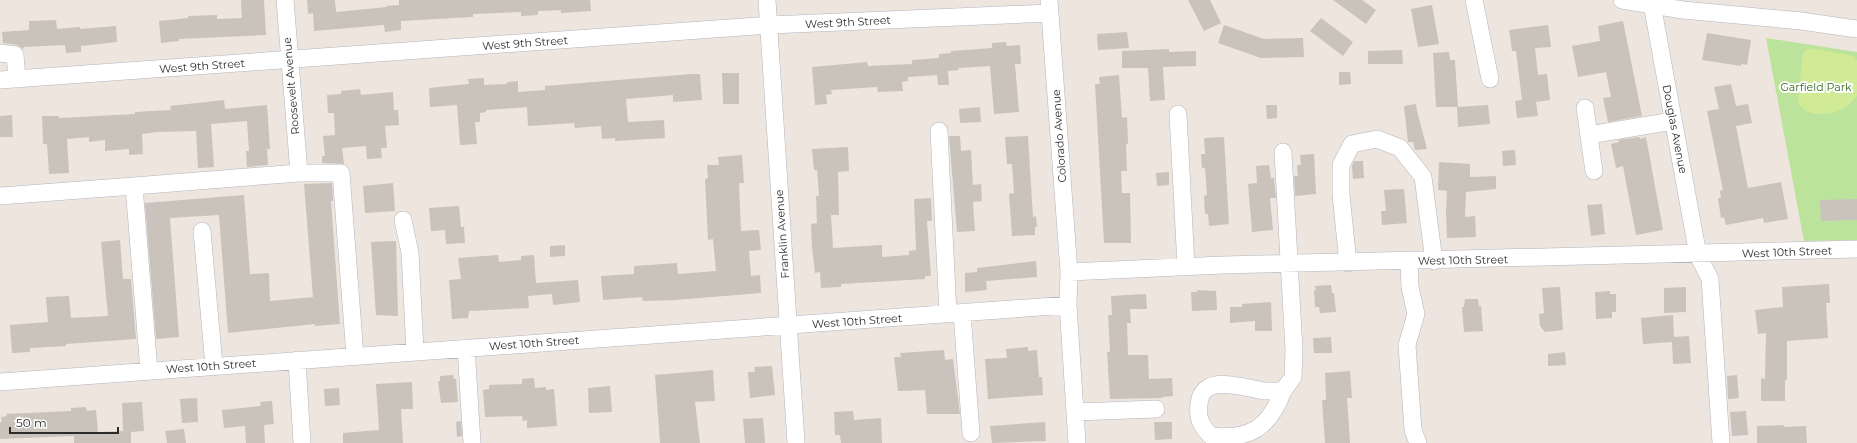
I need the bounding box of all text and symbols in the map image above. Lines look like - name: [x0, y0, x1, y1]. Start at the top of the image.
- street label: West 9th Street: [805, 13, 892, 31]
- street label: West 9th Street: [482, 33, 569, 53]
- street label: Roosevelt Avenue: [280, 36, 302, 135]
- street label: West 9th Street: [159, 56, 246, 76]
- park label: Garfield Park: [1780, 80, 1852, 94]
- street label: Douglas Avenue: [1660, 83, 1691, 175]
- street label: Colorado Avenue: [1049, 89, 1069, 183]
- street label: Franklin Avenue: [772, 189, 792, 279]
- street label: West 10th Street: [1742, 243, 1833, 261]
- street label: West 10th Street: [1418, 252, 1509, 268]
- street label: West 10th Street: [811, 311, 903, 331]
- street label: West 10th Street: [488, 333, 580, 353]
- street label: West 10th Street: [165, 356, 257, 376]
- scale bar: [10, 409, 118, 435]
- text: 50 m: [16, 415, 47, 430]

